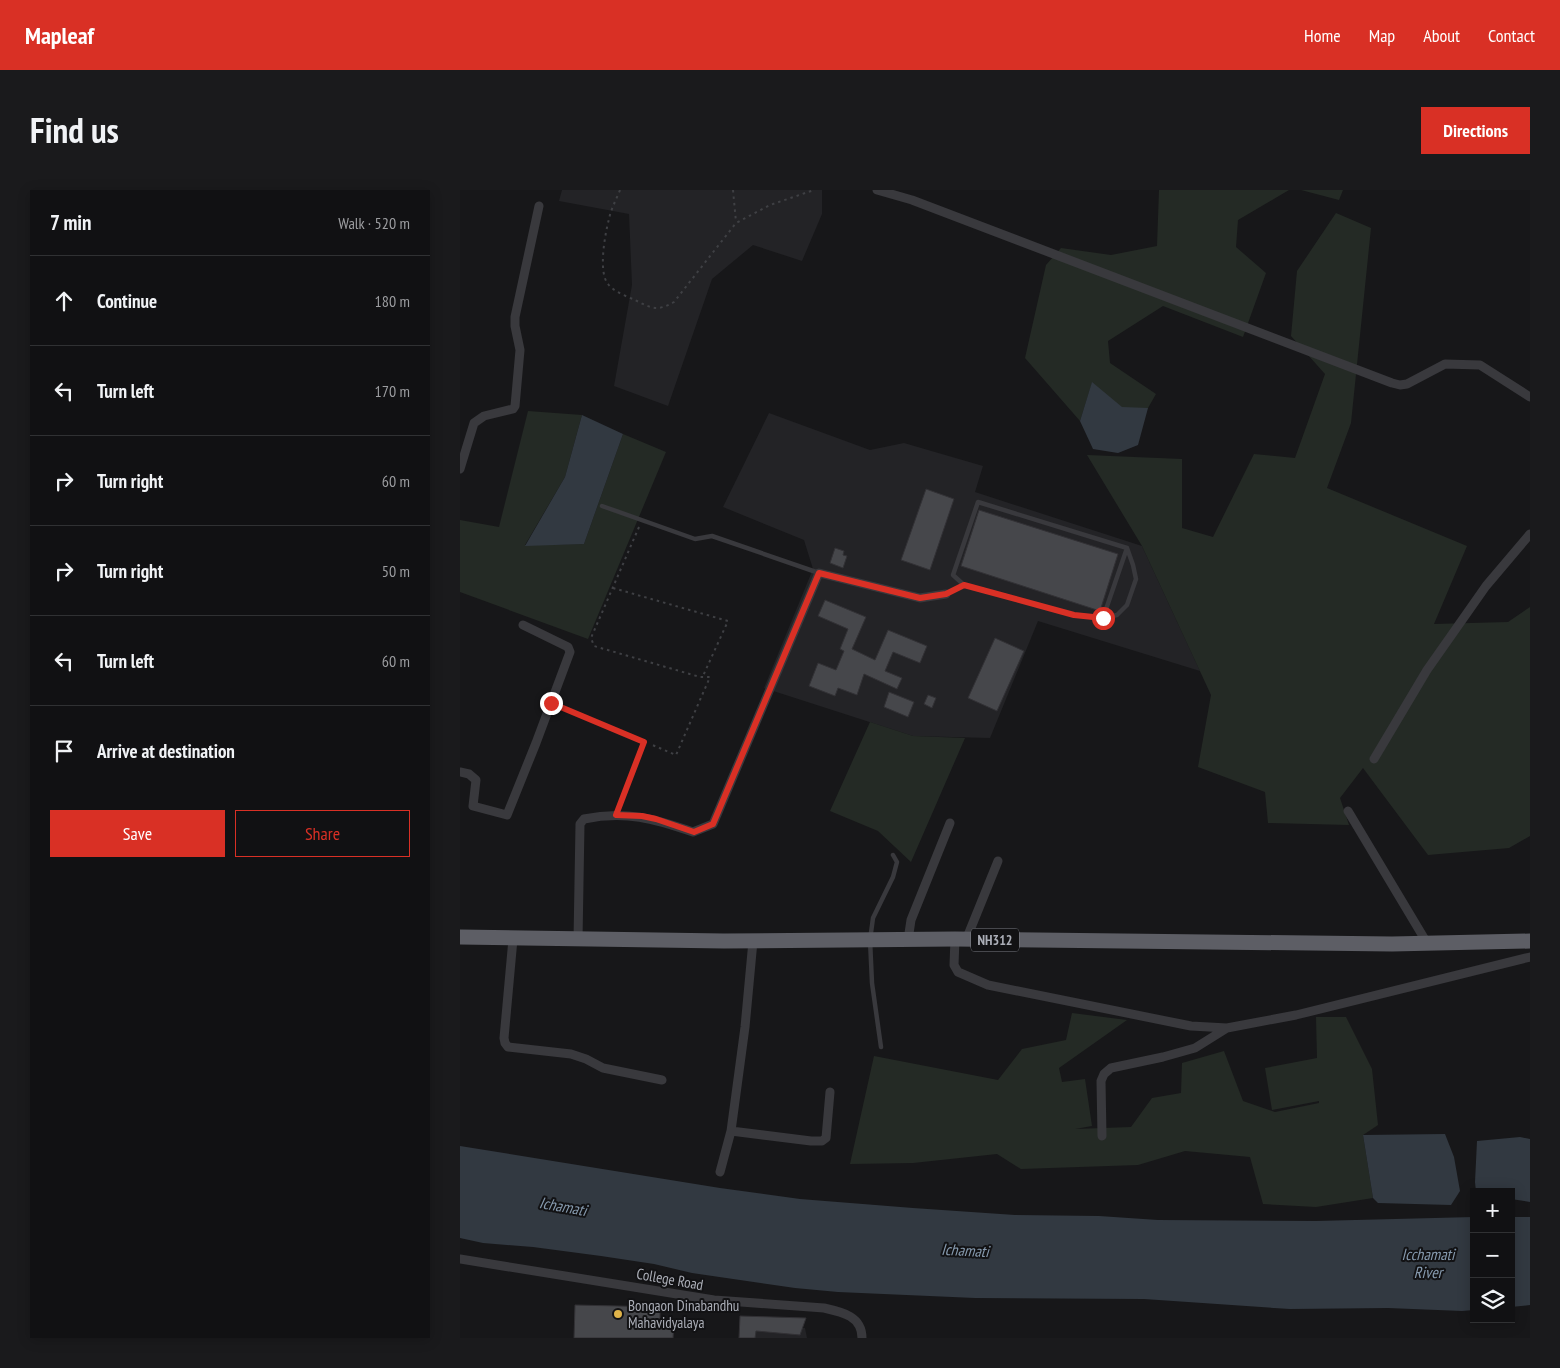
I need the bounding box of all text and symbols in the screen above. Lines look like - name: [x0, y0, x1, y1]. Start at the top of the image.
- text: Mapleaf: [25, 20, 94, 51]
- text: Home: [1304, 24, 1341, 47]
- text: Map: [1369, 24, 1395, 47]
- text: About: [1423, 24, 1460, 47]
- text: Contact: [1488, 24, 1535, 47]
- text: Find us: [30, 107, 119, 153]
- button: Directions: [1421, 107, 1530, 154]
- text: 7 min: [50, 209, 92, 236]
- text: Walk · 520 m: [338, 213, 410, 233]
- icon: ahead: [50, 287, 78, 315]
- text: Continue: [97, 289, 157, 313]
- text: 180 m: [375, 291, 410, 311]
- icon: left: [50, 377, 78, 405]
- text: Turn left: [97, 379, 154, 403]
- text: 170 m: [375, 381, 410, 401]
- icon: right: [50, 467, 78, 495]
- text: Turn right: [97, 469, 163, 493]
- text: 60 m: [382, 471, 410, 491]
- icon: right: [50, 557, 78, 585]
- text: Turn right: [97, 559, 163, 583]
- text: 50 m: [382, 561, 410, 581]
- route start: [1092, 607, 1115, 630]
- icon: left: [50, 647, 78, 675]
- text: Turn left: [97, 649, 154, 673]
- text: 60 m: [382, 651, 410, 671]
- route end: [540, 692, 563, 715]
- icon: arrive: [50, 737, 78, 765]
- text: Arrive at destination: [97, 739, 235, 763]
- button: Save: [50, 810, 225, 857]
- button: Share: [235, 810, 410, 857]
- road number: NH312: [971, 928, 1019, 952]
- map controls: [1470, 1188, 1515, 1323]
- button: +: [1470, 1188, 1515, 1233]
- water label: Ichamati: [538, 1192, 591, 1220]
- button: −: [1470, 1233, 1515, 1278]
- water label: Ichamati: [941, 1239, 992, 1261]
- water label: Icchamati River: [1402, 1244, 1457, 1282]
- street label: College Road: [635, 1264, 705, 1294]
- button: layers: [1470, 1278, 1515, 1323]
- place label: Bongaon Dinabandhu Mahavidyalaya: [628, 1296, 739, 1332]
- marker: Bongaon Dinabandhu Mahavidyalaya: [612, 1308, 624, 1320]

